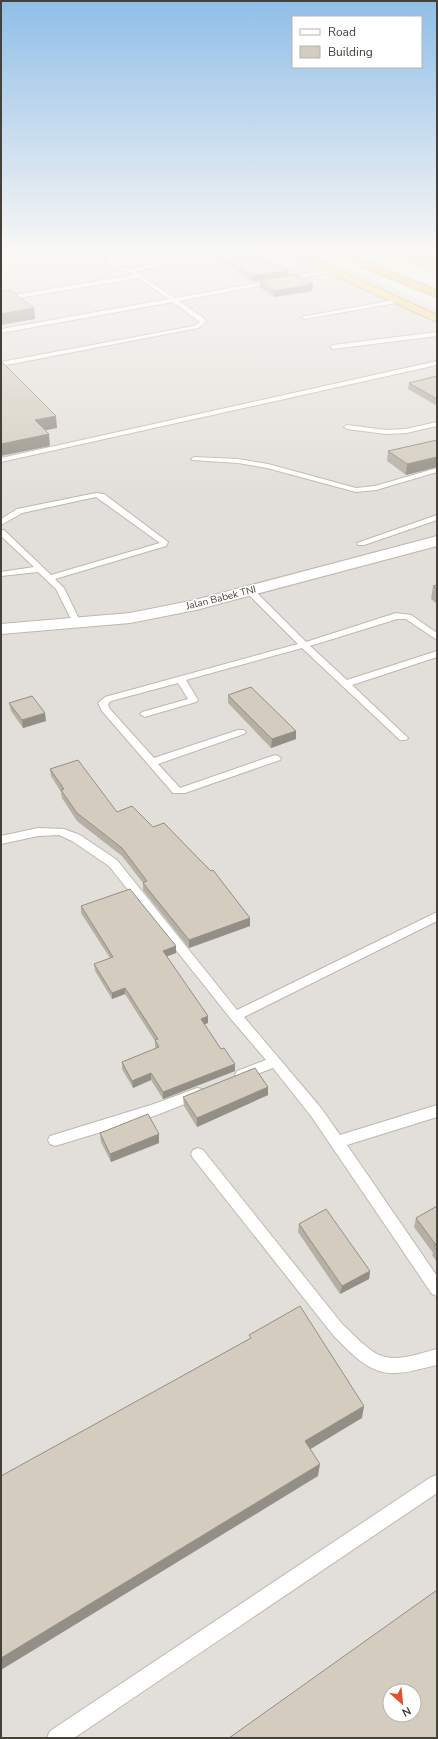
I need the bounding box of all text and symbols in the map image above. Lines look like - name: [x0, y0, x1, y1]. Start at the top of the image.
- legend: [292, 16, 422, 68]
- text: Road: [328, 24, 356, 40]
- text: Building: [328, 44, 373, 60]
- street label: Jalan Babek TNI: [183, 583, 258, 614]
- north arrow: [382, 1683, 422, 1723]
- text: N: [399, 1703, 413, 1720]

